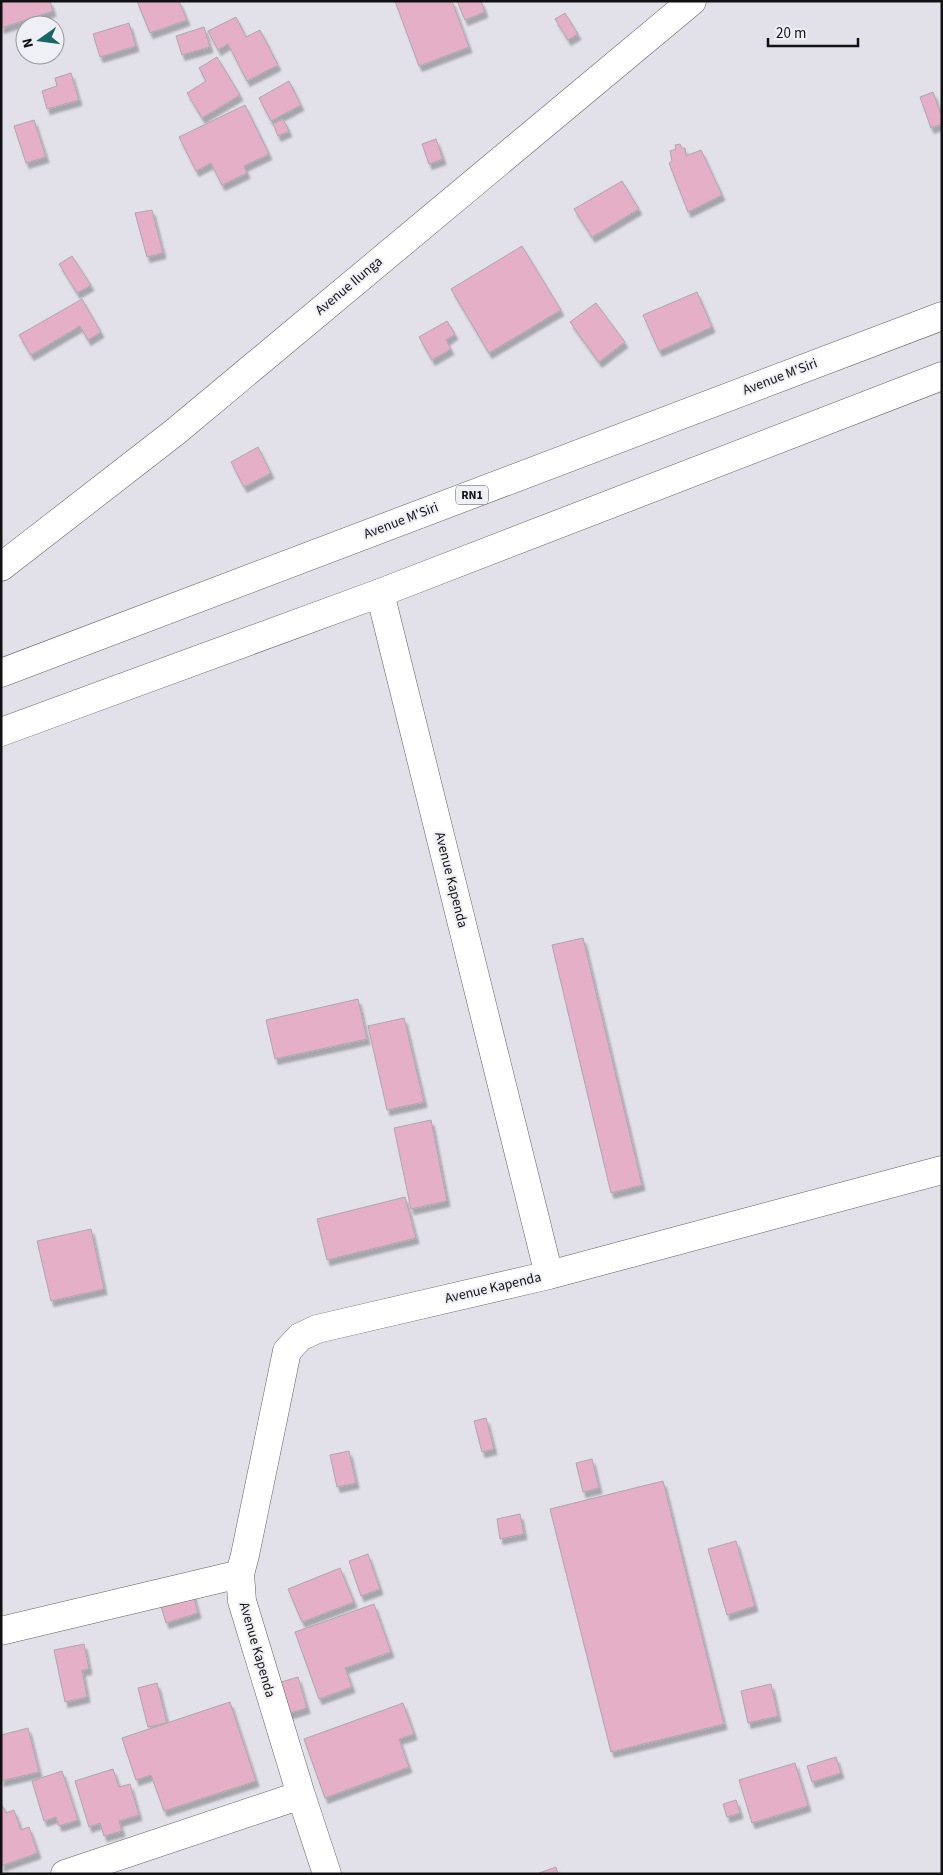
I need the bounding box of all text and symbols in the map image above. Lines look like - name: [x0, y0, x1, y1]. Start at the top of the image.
- north arrow: [15, 15, 65, 65]
- scale bar: [768, 15, 858, 47]
- text: 20 m: [776, 23, 806, 44]
- text: N: [18, 36, 39, 50]
- street label: Avenue Ilunga: [311, 252, 387, 320]
- street label: Avenue M'Siri: [740, 354, 820, 400]
- road number: RN1: [456, 486, 488, 504]
- street label: Avenue M'Siri: [361, 498, 441, 544]
- street label: Avenue Kapenda: [429, 830, 473, 930]
- street label: Avenue Kapenda: [443, 1267, 543, 1309]
- street label: Avenue Kapenda: [234, 1600, 280, 1700]

